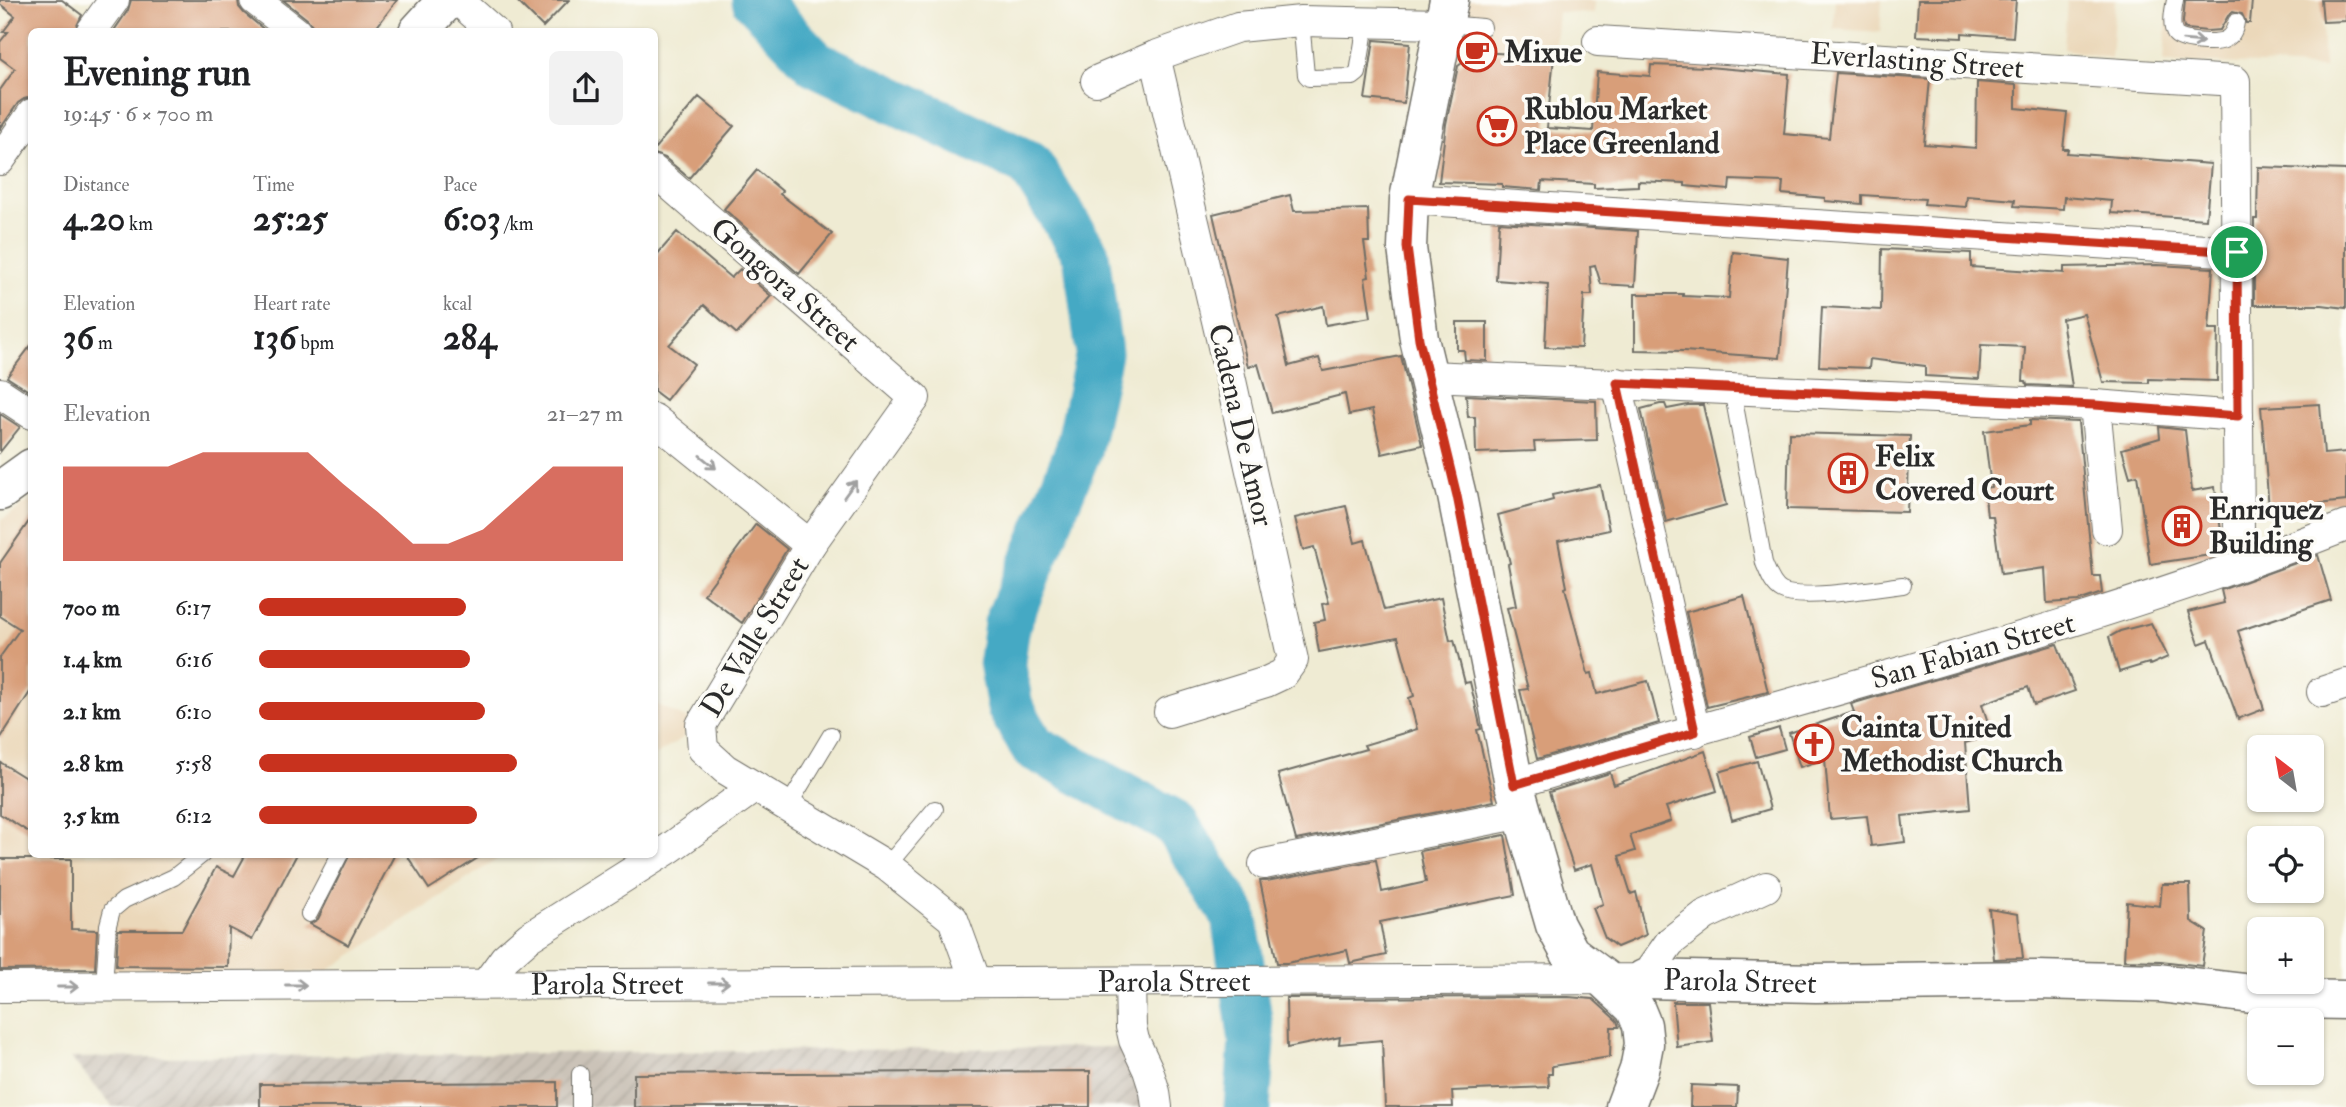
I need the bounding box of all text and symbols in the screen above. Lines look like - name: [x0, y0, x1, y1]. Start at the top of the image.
- cafe icon: Mixue: [1456, 31, 1498, 73]
- place label: Mixue: [1503, 34, 1583, 71]
- street label: Everlasting Street: [1809, 35, 2025, 87]
- one-way arrow: [2181, 35, 2204, 48]
- text: Evening run: [63, 49, 251, 97]
- button: share: [549, 51, 623, 125]
- place label: Rublou Market Place Greenland: [1524, 91, 1720, 162]
- text: 19:45 · 6 × 700 m: [63, 99, 213, 128]
- supermarket icon: Rublou Market Place Greenland: [1476, 105, 1518, 147]
- text: Distance: [63, 173, 129, 197]
- text: Time: [253, 173, 295, 197]
- text: Pace: [443, 173, 477, 197]
- text: 4.20: [63, 197, 125, 241]
- text: 25:25: [253, 197, 328, 241]
- text: 6:03: [443, 197, 501, 241]
- street label: Gongora Street: [702, 210, 868, 360]
- text: km: [125, 212, 153, 236]
- text: /km: [501, 212, 533, 236]
- pin: [2207, 222, 2267, 282]
- icon: arrive: [2218, 233, 2256, 271]
- text: Elevation: [63, 292, 135, 316]
- text: Heart rate: [253, 292, 330, 316]
- text: kcal: [443, 292, 472, 316]
- text: 36: [63, 316, 94, 360]
- text: 136: [253, 316, 297, 360]
- text: 284: [443, 316, 496, 360]
- street label: Cadena De Amor: [1200, 320, 1282, 530]
- text: m: [94, 331, 113, 355]
- text: bpm: [297, 331, 334, 355]
- text: Elevation: [63, 399, 151, 428]
- text: 21–27 m: [547, 399, 623, 428]
- place label: Felix Covered Court: [1875, 438, 2054, 509]
- building icon: Felix Covered Court: [1827, 452, 1869, 494]
- one-way arrow: [698, 454, 716, 470]
- one-way arrow: [843, 480, 857, 499]
- place label: Enriquez Building: [2209, 491, 2324, 562]
- building icon: Enriquez Building: [2161, 505, 2203, 547]
- street label: De Valle Street: [693, 550, 818, 724]
- text: 700 m: [63, 593, 120, 622]
- text: 6:17: [175, 593, 211, 622]
- street label: San Fabian Street: [1867, 604, 2079, 698]
- text: 1.4 km: [63, 645, 122, 674]
- text: 6:16: [175, 645, 212, 674]
- text: 2.1 km: [63, 697, 121, 726]
- text: 6:10: [175, 697, 212, 726]
- place label: Cainta United Methodist Church: [1840, 709, 2063, 780]
- church icon: Cainta United Methodist Church: [1793, 723, 1835, 765]
- north arrow: [2247, 735, 2324, 812]
- map controls: [2247, 735, 2324, 1085]
- text: 2.8 km: [63, 749, 124, 778]
- text: 5:58: [175, 749, 212, 778]
- text: 3.5 km: [63, 801, 120, 830]
- text: 6:12: [175, 801, 212, 830]
- button: locate: [2247, 826, 2324, 903]
- button: +: [2247, 917, 2324, 994]
- street label: Parola Street: [1663, 961, 1817, 1002]
- street label: Parola Street: [1097, 962, 1251, 1000]
- street label: Parola Street: [530, 965, 684, 1003]
- one-way arrow: [707, 976, 730, 990]
- one-way arrow: [284, 979, 307, 992]
- one-way arrow: [56, 980, 79, 994]
- button: −: [2247, 1008, 2324, 1085]

